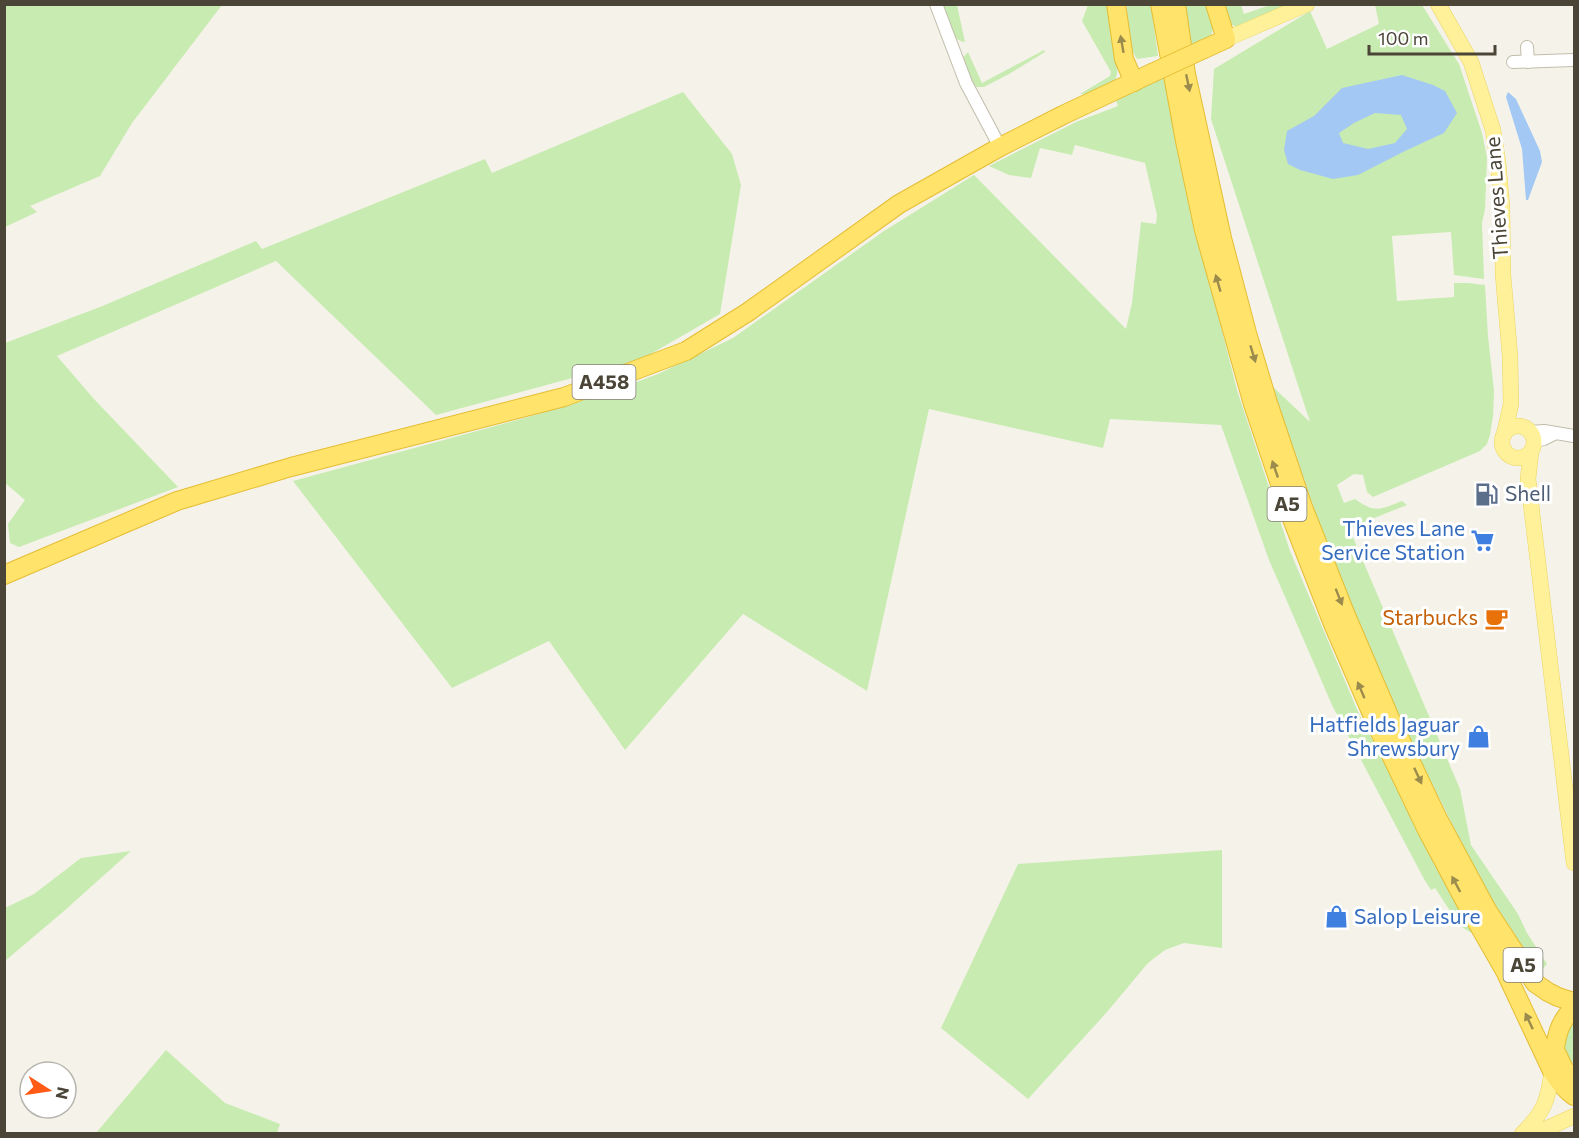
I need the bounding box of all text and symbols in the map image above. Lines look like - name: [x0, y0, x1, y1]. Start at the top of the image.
- scale bar: [1369, 18, 1495, 56]
- text: 100 m: [1378, 27, 1428, 49]
- one-way arrow: [1117, 34, 1126, 53]
- one-way arrow: [1183, 74, 1193, 92]
- street label: Thieves Lane: [1479, 136, 1512, 260]
- one-way arrow: [1213, 274, 1223, 292]
- one-way arrow: [1249, 345, 1258, 363]
- road number: A458: [572, 365, 636, 399]
- one-way arrow: [1270, 460, 1279, 478]
- place label: Shell: [1505, 480, 1551, 505]
- fuel station icon: Shell: [1474, 481, 1500, 507]
- road number: A5: [1268, 487, 1306, 521]
- place label: Thieves Lane Service Station: [1321, 515, 1465, 564]
- supermarket icon: Thieves Lane Service Station: [1470, 528, 1496, 554]
- one-way arrow: [1334, 589, 1344, 607]
- place label: Starbucks: [1382, 604, 1478, 629]
- cafe icon: Starbucks: [1483, 605, 1509, 631]
- one-way arrow: [1356, 681, 1365, 699]
- place label: Hatfields Jaguar Shrewsbury: [1309, 711, 1460, 760]
- shop icon: Hatfields Jaguar Shrewsbury: [1465, 724, 1491, 750]
- one-way arrow: [1413, 767, 1422, 784]
- one-way arrow: [1451, 875, 1461, 892]
- place label: Salop Leisure: [1354, 903, 1481, 928]
- shop icon: Salop Leisure: [1323, 904, 1349, 930]
- road number: A5: [1504, 948, 1543, 982]
- one-way arrow: [1525, 1013, 1534, 1030]
- north arrow: [18, 1060, 78, 1120]
- text: N: [53, 1085, 74, 1101]

